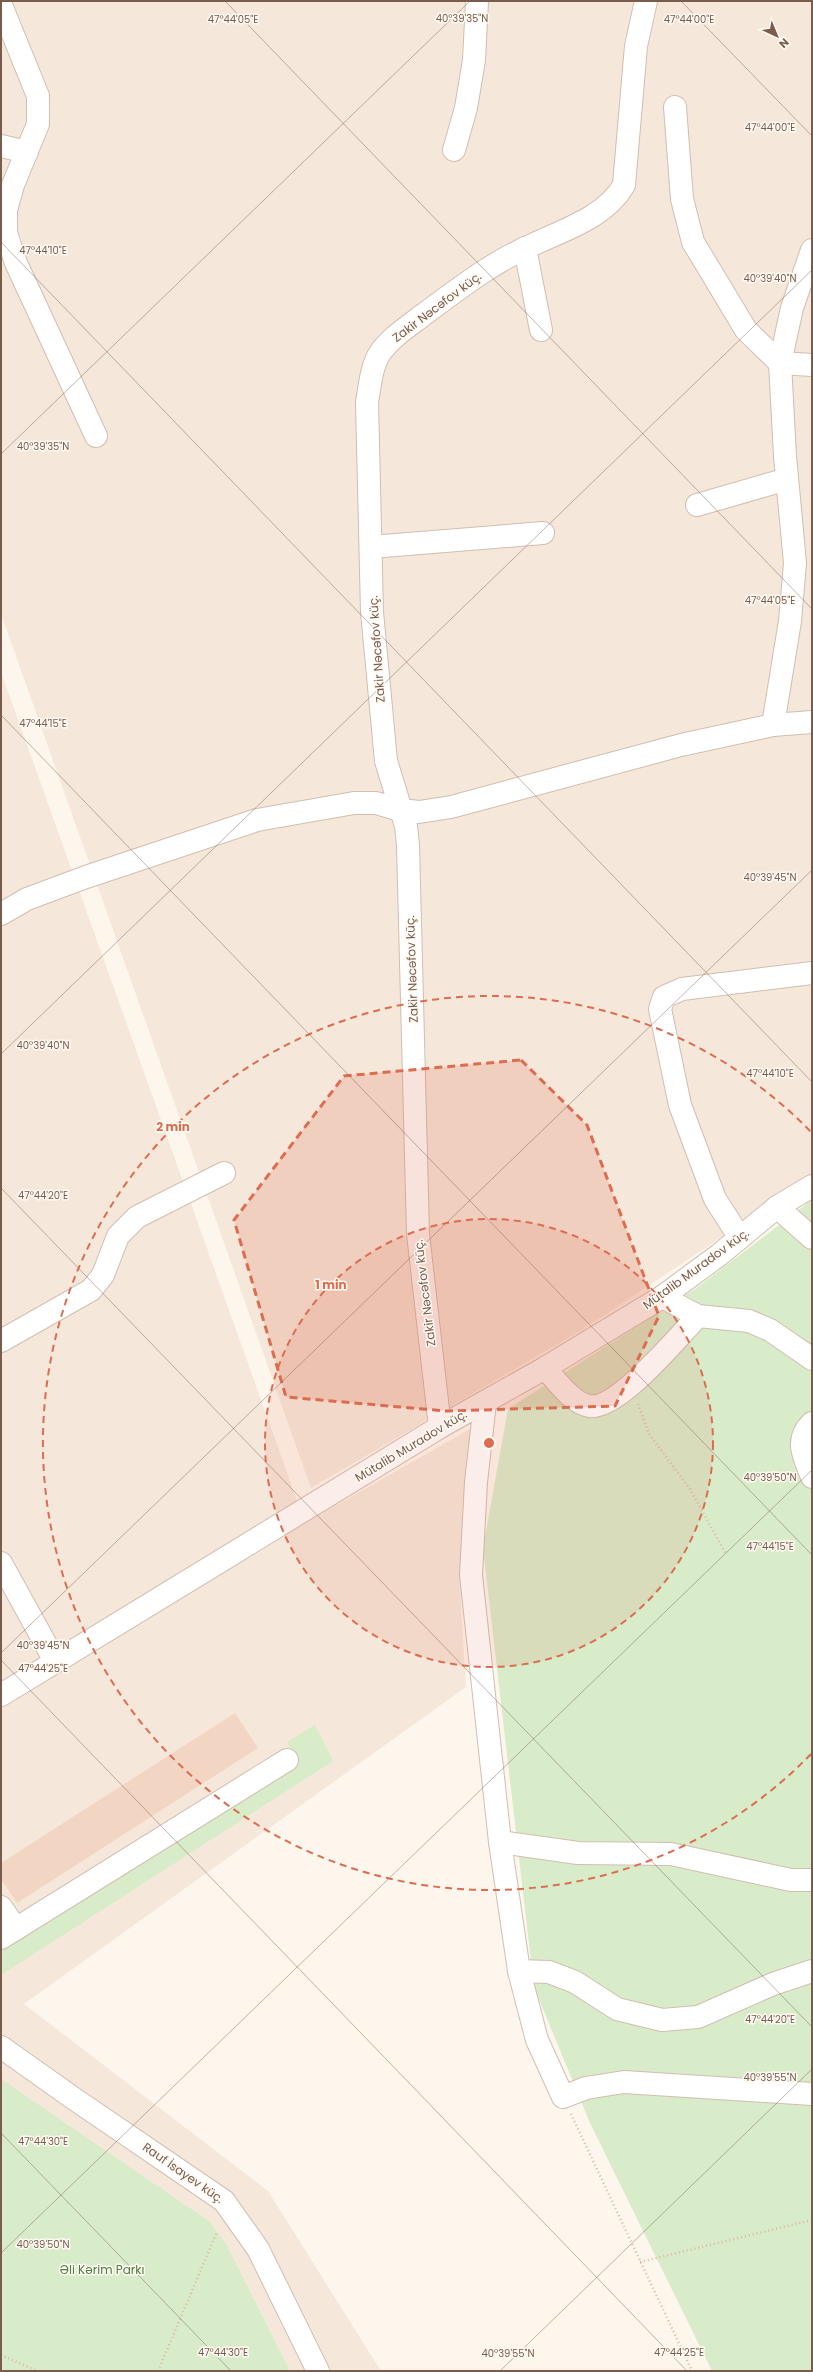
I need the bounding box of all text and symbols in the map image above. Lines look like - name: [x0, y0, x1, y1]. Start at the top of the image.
- text: 40°39'35"N: [436, 11, 488, 26]
- text: 47°44'05"E: [208, 12, 258, 27]
- text: 47°44'00"E: [664, 12, 714, 27]
- north arrow: [757, 16, 797, 56]
- text: N: [775, 35, 792, 52]
- text: 47°44'00"E: [745, 120, 795, 135]
- text: 47°44'10"E: [19, 243, 67, 258]
- street label: Zakir Nəcəfov küç.: [389, 268, 485, 346]
- text: 40°39'40"N: [744, 271, 796, 286]
- text: 40°39'35"N: [17, 439, 69, 454]
- text: 47°44'05"E: [745, 593, 795, 608]
- street label: Zakir Nəcəfov küç.: [364, 595, 389, 703]
- text: 47°44'15"E: [19, 716, 67, 731]
- text: 40°39'45"N: [744, 870, 796, 885]
- street label: Zakir Nəcəfov küç.: [401, 915, 422, 1023]
- text: 40°39'40"N: [17, 1038, 69, 1053]
- text: 47°44'10"E: [746, 1066, 794, 1081]
- text: 2 min: [156, 1118, 190, 1135]
- text: 47°44'20"E: [18, 1188, 68, 1203]
- street label: Mütalib Muradov küç.: [639, 1224, 752, 1313]
- street label: Zakir Nəcəfov küç.: [410, 1239, 439, 1347]
- text: 1 min: [315, 1276, 347, 1293]
- street label: Mütalib Muradov küç.: [352, 1405, 470, 1486]
- centre of rings: [482, 1436, 496, 1450]
- text: 40°39'50"N: [744, 1470, 796, 1485]
- text: 47°44'15"E: [746, 1539, 794, 1554]
- text: 40°39'45"N: [17, 1638, 69, 1653]
- text: 47°44'25"E: [18, 1661, 68, 1676]
- text: 47°44'20"E: [745, 2012, 795, 2027]
- text: 40°39'55"N: [744, 2070, 796, 2085]
- text: 47°44'30"E: [18, 2134, 68, 2149]
- street label: Rauf İsayev küç.: [139, 2138, 227, 2207]
- text: 40°39'50"N: [17, 2237, 69, 2252]
- park label: Əli Kərim Parkı: [60, 2261, 144, 2278]
- text: 47°44'30"E: [198, 2345, 248, 2360]
- text: 47°44'25"E: [654, 2345, 704, 2360]
- text: 40°39'55"N: [482, 2346, 534, 2361]

